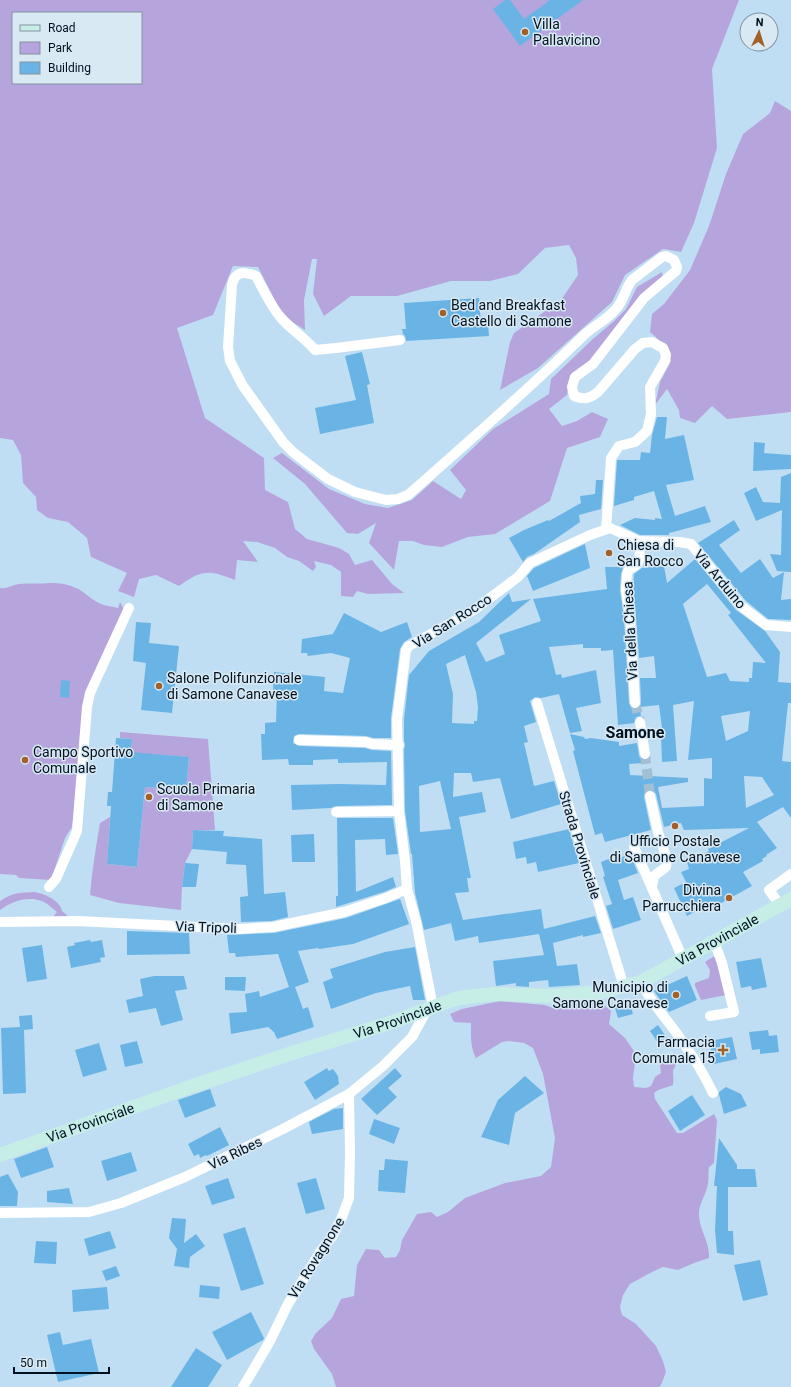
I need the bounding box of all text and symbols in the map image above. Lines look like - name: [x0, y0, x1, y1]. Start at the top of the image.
- legend: [12, 12, 142, 84]
- north arrow: [739, 12, 779, 52]
- place label: Villa Pallavicino: [533, 16, 600, 48]
- text: N: [755, 16, 764, 29]
- text: Road: [48, 21, 76, 35]
- marker: Villa Pallavicino: [520, 27, 530, 37]
- text: Park: [48, 41, 73, 55]
- text: Building: [48, 61, 91, 75]
- place label: Bed and Breakfast Castello di Samone: [451, 297, 571, 329]
- marker: Bed and Breakfast Castello di Samone: [438, 308, 448, 318]
- place label: Chiesa di San Rocco: [617, 537, 683, 569]
- street label: Via Arduino: [691, 546, 749, 612]
- marker: Chiesa di San Rocco: [604, 548, 614, 558]
- street label: Via della Chiesa: [619, 581, 641, 681]
- street label: Via San Rocco: [410, 590, 494, 652]
- place label: Salone Polifunzionale di Samone Canavese: [167, 670, 301, 702]
- marker: Salone Polifunzionale di Samone Canavese: [154, 681, 164, 691]
- district label: Samone: [606, 723, 665, 742]
- place label: Campo Sportivo Comunale: [33, 744, 133, 776]
- marker: Campo Sportivo Comunale: [20, 755, 30, 765]
- place label: Scuola Primaria di Samone: [157, 781, 255, 813]
- street label: Strada Provinciale: [556, 789, 604, 901]
- marker: Scuola Primaria di Samone: [144, 792, 154, 802]
- marker: Ufficio Postale di Samone Canavese: [670, 821, 680, 831]
- place label: Ufficio Postale di Samone Canavese: [610, 833, 740, 865]
- place label: Divina Parrucchiera: [642, 882, 721, 914]
- marker: Divina Parrucchiera: [724, 893, 734, 903]
- street label: Via Provinciale: [673, 911, 761, 969]
- street label: Via Tripoli: [175, 918, 237, 936]
- place label: Municipio di Samone Canavese: [552, 979, 668, 1011]
- marker: Municipio di Samone Canavese: [671, 990, 681, 1000]
- street label: Via Provinciale: [352, 997, 444, 1042]
- place label: Farmacia Comunale 15: [633, 1034, 715, 1066]
- marker: Farmacia Comunale 15: [718, 1045, 728, 1055]
- street label: Via Provinciale: [44, 1100, 136, 1146]
- street label: Via Ribes: [205, 1133, 265, 1173]
- street label: Via Rovagnone: [285, 1214, 347, 1302]
- scale bar: [14, 1349, 109, 1375]
- text: 50 m: [20, 1356, 47, 1370]

